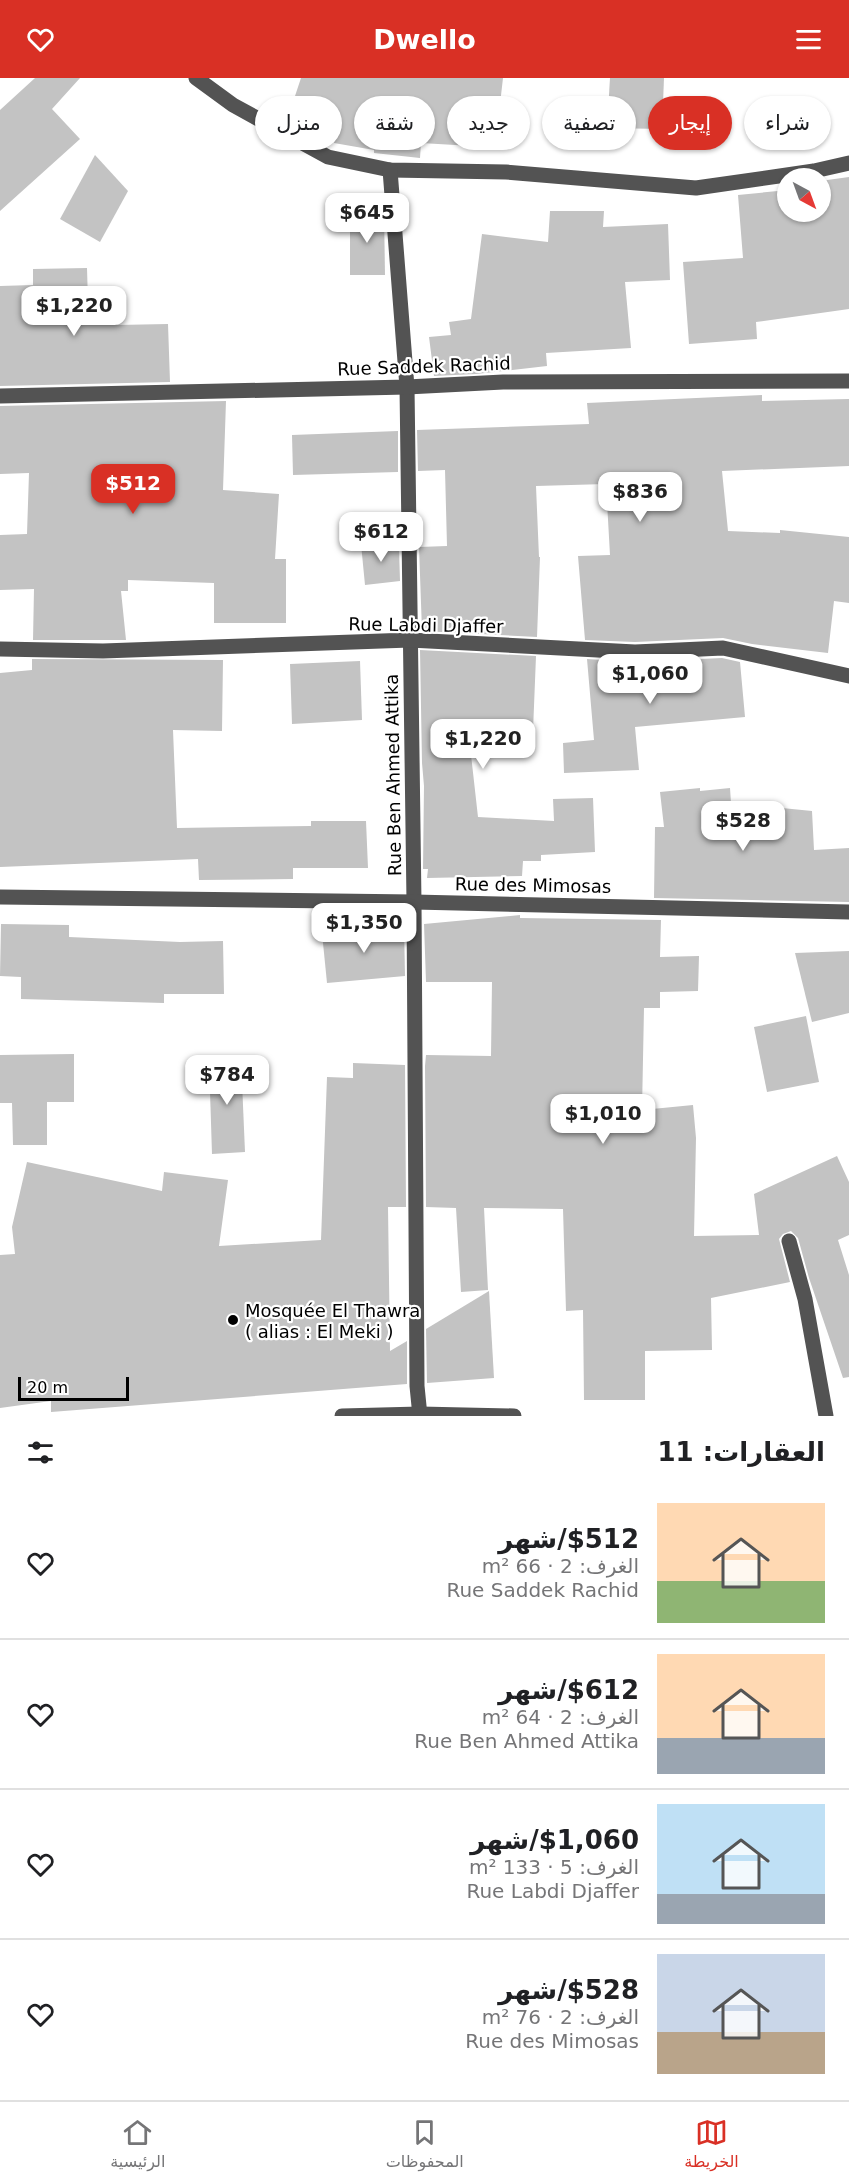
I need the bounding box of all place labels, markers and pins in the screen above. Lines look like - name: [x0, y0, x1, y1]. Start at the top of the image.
- pin: $645: [331, 193, 403, 244]
- pin: $1,220: [25, 286, 123, 337]
- pin: $512: [97, 464, 169, 515]
- pin: $836: [604, 472, 676, 523]
- pin: $612: [345, 512, 417, 563]
- pin: $1,060: [601, 654, 699, 705]
- pin: $1,220: [434, 719, 532, 770]
- pin: $528: [707, 801, 779, 852]
- pin: $1,350: [315, 903, 413, 954]
- pin: $784: [191, 1055, 263, 1106]
- pin: $1,010: [554, 1094, 652, 1145]
- place label: Mosquée El Thawra ( alias : El Meki ): [245, 1300, 420, 1342]
- marker: Mosquée El Thawra ( alias : El Meki ): [226, 1313, 240, 1327]

